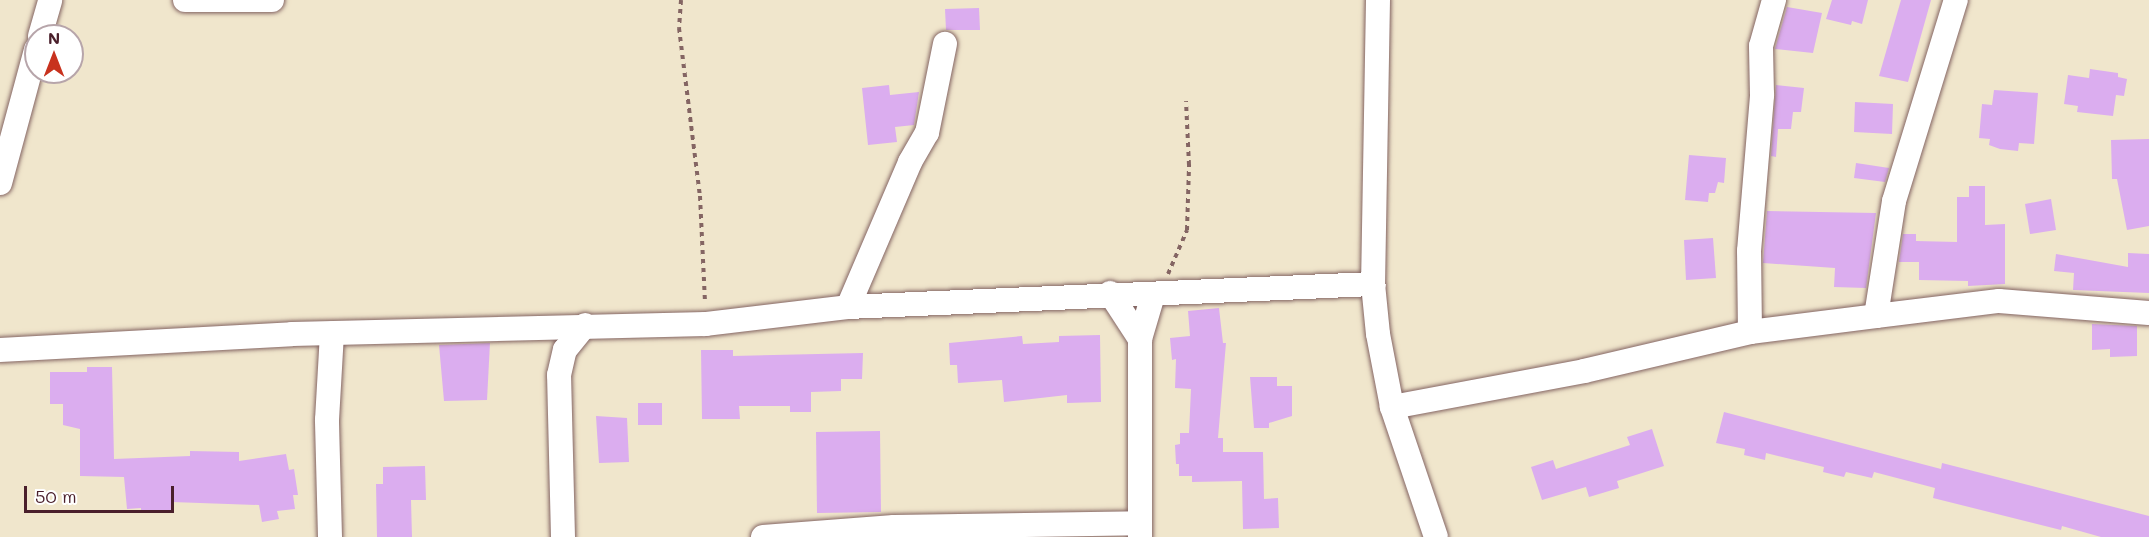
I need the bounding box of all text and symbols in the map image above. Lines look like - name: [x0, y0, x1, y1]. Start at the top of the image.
- north arrow: [24, 24, 84, 84]
- text: N: [48, 27, 60, 48]
- scale bar: [27, 474, 177, 512]
- text: 50 m: [35, 484, 77, 508]

